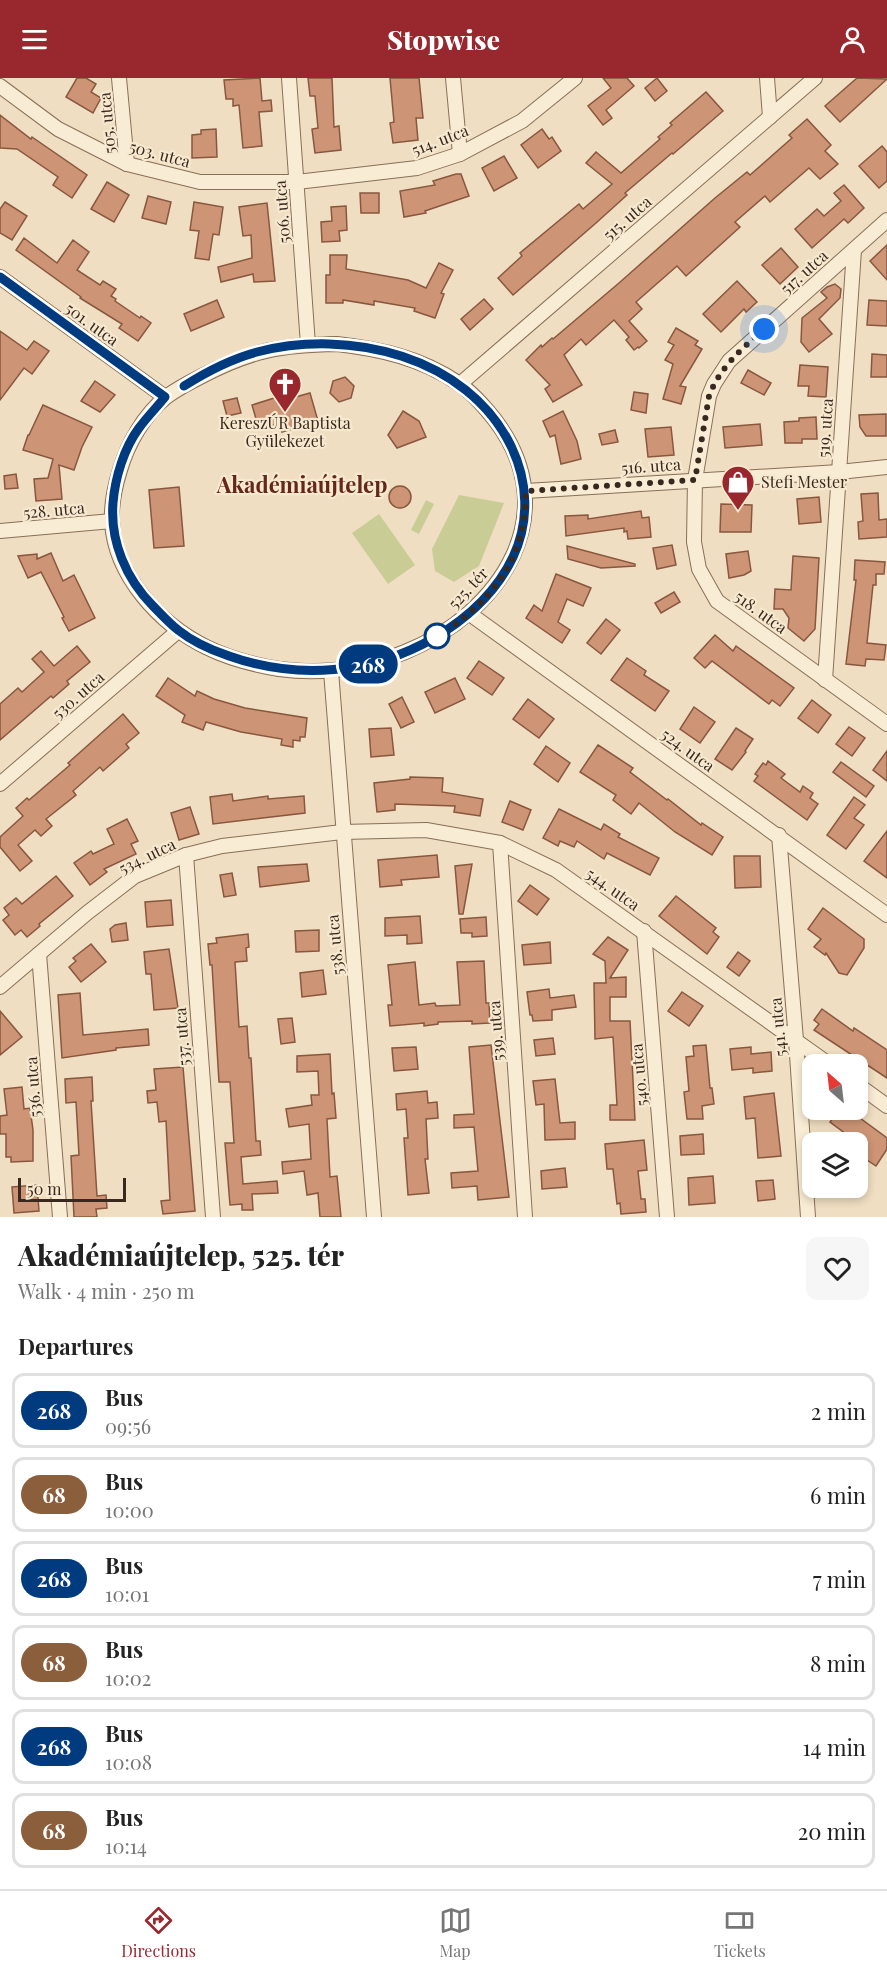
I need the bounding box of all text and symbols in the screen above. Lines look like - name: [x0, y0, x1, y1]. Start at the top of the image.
- text: Stopwise: [387, 21, 500, 57]
- icon: menu: [18, 23, 51, 56]
- icon: person: [836, 23, 869, 56]
- street label: 505. utca: [93, 91, 120, 155]
- street label: 514. utca: [408, 119, 471, 160]
- street label: 503. utca: [127, 135, 193, 172]
- street label: 506. utca: [269, 180, 294, 244]
- street label: 515. utca: [598, 191, 655, 244]
- street label: 517. utca: [775, 245, 832, 299]
- street label: 501. utca: [61, 297, 123, 350]
- your location: [749, 314, 779, 344]
- church icon: KereszÚR Baptista Gyülekezet: [267, 366, 303, 413]
- street label: 519. utca: [812, 398, 837, 458]
- place label: KereszÚR Baptista Gyülekezet: [219, 412, 351, 451]
- street label: 516. utca: [621, 453, 681, 478]
- shop icon: Stefi Mester: [720, 464, 756, 511]
- district label: Akadémiaújtelep: [216, 469, 387, 499]
- place label: Stefi Mester: [761, 471, 847, 492]
- street label: 528. utca: [22, 496, 85, 523]
- street label: 525. tér: [443, 562, 492, 613]
- street label: 518. utca: [731, 586, 792, 638]
- unlabelled marker: [424, 623, 450, 649]
- line badge: 268: [334, 644, 403, 684]
- text: 268: [351, 650, 385, 678]
- street label: 530. utca: [47, 666, 108, 723]
- street label: 524. utca: [657, 723, 719, 776]
- street label: 534. utca: [115, 833, 179, 878]
- street label: 544. utca: [582, 862, 644, 915]
- street label: 538. utca: [321, 914, 348, 976]
- street label: 541. utca: [764, 997, 791, 1057]
- street label: 539. utca: [483, 1000, 508, 1062]
- street label: 537. utca: [169, 1007, 194, 1067]
- street label: 540. utca: [625, 1043, 652, 1107]
- north arrow: [802, 1054, 868, 1120]
- map controls: [802, 1054, 868, 1198]
- street label: 536. utca: [20, 1056, 45, 1118]
- button: layers: [802, 1132, 868, 1198]
- scale bar: [18, 1175, 126, 1202]
- text: 50 m: [27, 1178, 61, 1199]
- text: Akadémiaújtelep, 525. tér: [18, 1236, 344, 1273]
- button: heart: [806, 1237, 869, 1300]
- text: Walk · 4 min · 250 m: [18, 1277, 195, 1304]
- text: Departures: [18, 1331, 133, 1361]
- text: Bus: [105, 1382, 143, 1412]
- text: 268: [37, 1396, 71, 1424]
- text: 2 min: [811, 1396, 866, 1426]
- text: 09:56: [105, 1412, 151, 1439]
- text: Bus: [105, 1466, 143, 1496]
- text: 68: [42, 1480, 66, 1508]
- text: 6 min: [810, 1480, 866, 1510]
- text: 10:00: [105, 1496, 154, 1523]
- text: Bus: [105, 1550, 143, 1580]
- text: 268: [37, 1564, 71, 1592]
- text: 7 min: [813, 1564, 866, 1594]
- text: 10:01: [105, 1580, 149, 1607]
- text: Bus: [105, 1634, 143, 1664]
- text: 68: [42, 1648, 66, 1676]
- text: 8 min: [810, 1648, 866, 1678]
- text: 10:02: [105, 1664, 151, 1691]
- text: Bus: [105, 1718, 143, 1748]
- text: 268: [37, 1732, 71, 1760]
- text: 14 min: [802, 1732, 866, 1762]
- text: 10:08: [105, 1748, 152, 1775]
- text: Bus: [105, 1802, 143, 1832]
- text: 68: [42, 1816, 66, 1844]
- text: 20 min: [798, 1816, 866, 1846]
- text: 10:14: [105, 1832, 147, 1859]
- tab: Directions: [121, 1904, 196, 1961]
- tab: Map: [439, 1904, 472, 1961]
- tab: Tickets: [714, 1904, 766, 1961]

